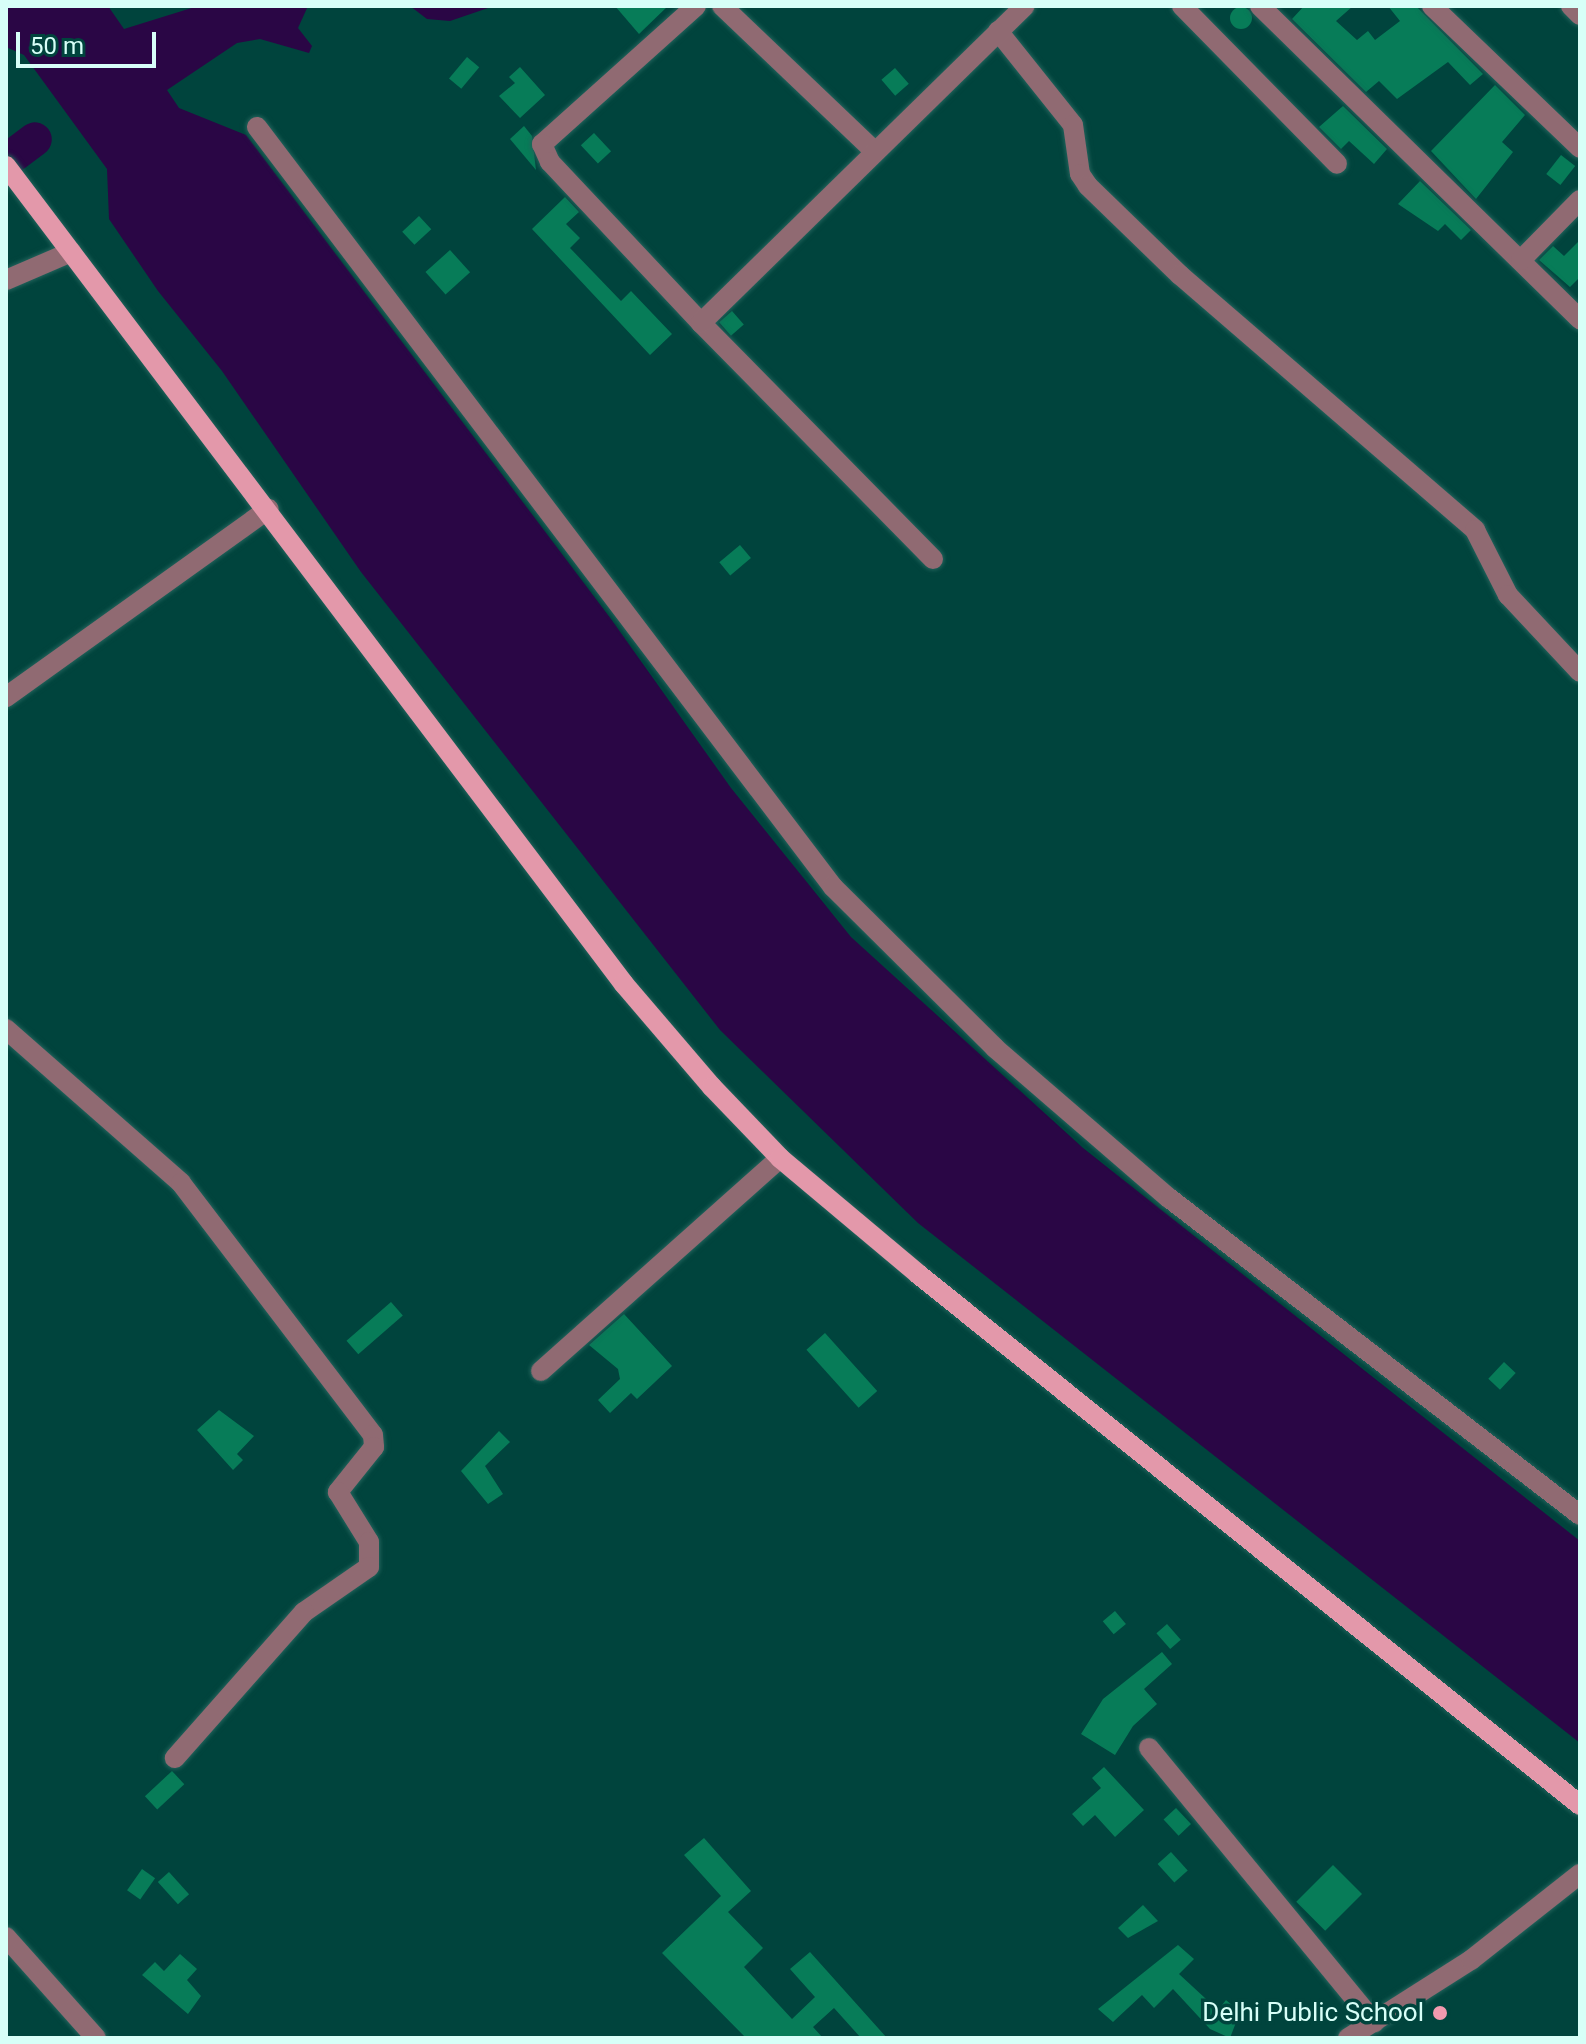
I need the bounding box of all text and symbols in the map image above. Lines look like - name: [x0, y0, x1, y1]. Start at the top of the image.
- scale bar: [20, 16, 160, 66]
- text: 50 m: [30, 32, 84, 60]
- place label: Delhi Public School: [1202, 1997, 1424, 2029]
- marker: Delhi Public School: [1431, 2004, 1449, 2022]

